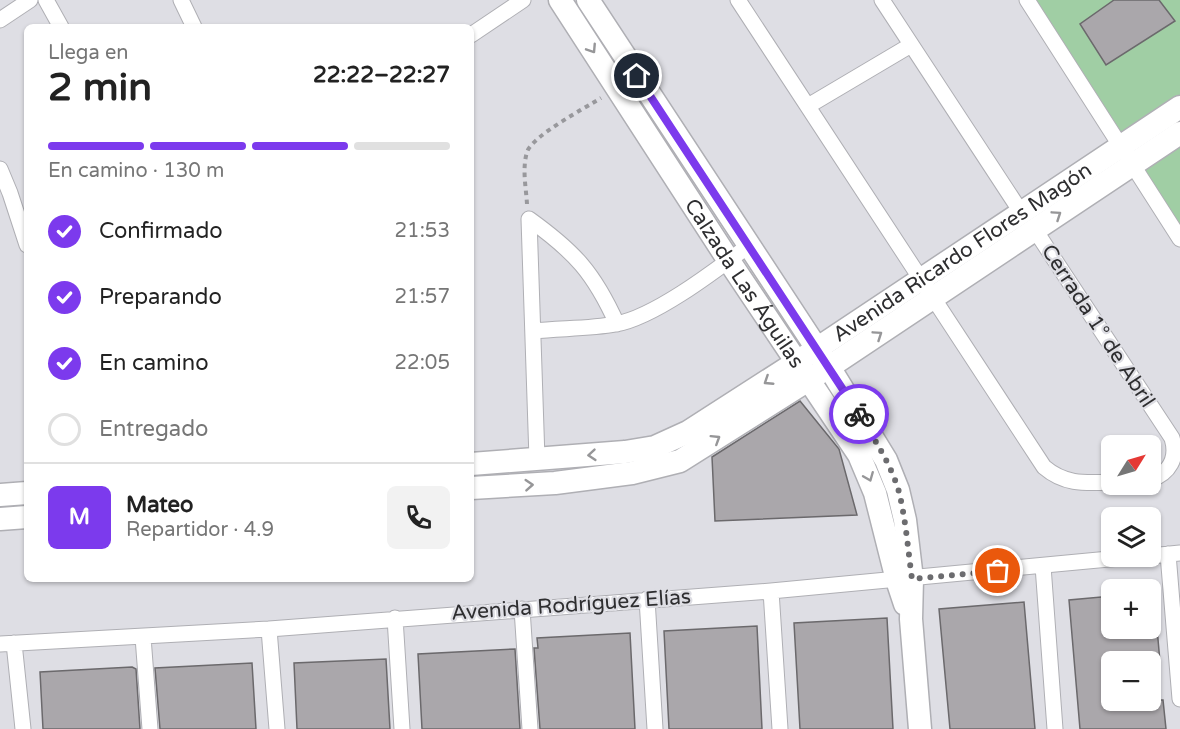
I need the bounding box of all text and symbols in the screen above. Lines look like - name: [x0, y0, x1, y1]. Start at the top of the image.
- text: Llega en: [48, 41, 128, 65]
- one-way arrow: [585, 42, 596, 53]
- pin: [611, 50, 662, 101]
- icon: home: [620, 59, 653, 92]
- text: 22:22–22:27: [313, 62, 450, 88]
- text: 2 min: [48, 64, 152, 111]
- street label: Avenida Ricardo Flores Magón: [828, 157, 1096, 347]
- text: En camino · 130 m: [48, 159, 224, 183]
- street label: Calzada Las Águilas: [679, 194, 810, 373]
- one-way arrow: [1051, 210, 1061, 222]
- icon: check: [48, 215, 81, 248]
- text: Confirmado: [99, 218, 223, 244]
- text: 21:53: [395, 219, 450, 243]
- street label: Cerrada 1° de Abril: [1036, 240, 1160, 412]
- icon: check: [48, 281, 81, 314]
- text: Preparando: [99, 284, 222, 310]
- text: 21:57: [395, 285, 450, 309]
- one-way arrow: [871, 331, 882, 342]
- icon: check: [48, 347, 81, 380]
- text: En camino: [99, 350, 209, 376]
- text: 22:05: [395, 351, 450, 375]
- one-way arrow: [764, 373, 774, 385]
- courier: [829, 384, 889, 444]
- icon: bike: [843, 398, 876, 431]
- text: Entregado: [99, 416, 208, 442]
- one-way arrow: [709, 435, 720, 446]
- north arrow: [1101, 435, 1161, 495]
- map controls: [1101, 435, 1161, 711]
- one-way arrow: [587, 448, 596, 461]
- one-way arrow: [862, 471, 874, 482]
- one-way arrow: [525, 478, 534, 491]
- button: phone: [387, 486, 450, 549]
- text: Mateo: [126, 492, 193, 518]
- text: M: [69, 504, 90, 530]
- button: layers: [1101, 507, 1161, 567]
- text: Repartidor · 4.9: [126, 518, 274, 542]
- pin: [972, 545, 1023, 596]
- icon: bag: [981, 554, 1014, 587]
- button: +: [1101, 579, 1161, 639]
- street label: Avenida Rodríguez Elías: [450, 584, 692, 626]
- button: −: [1101, 651, 1161, 711]

